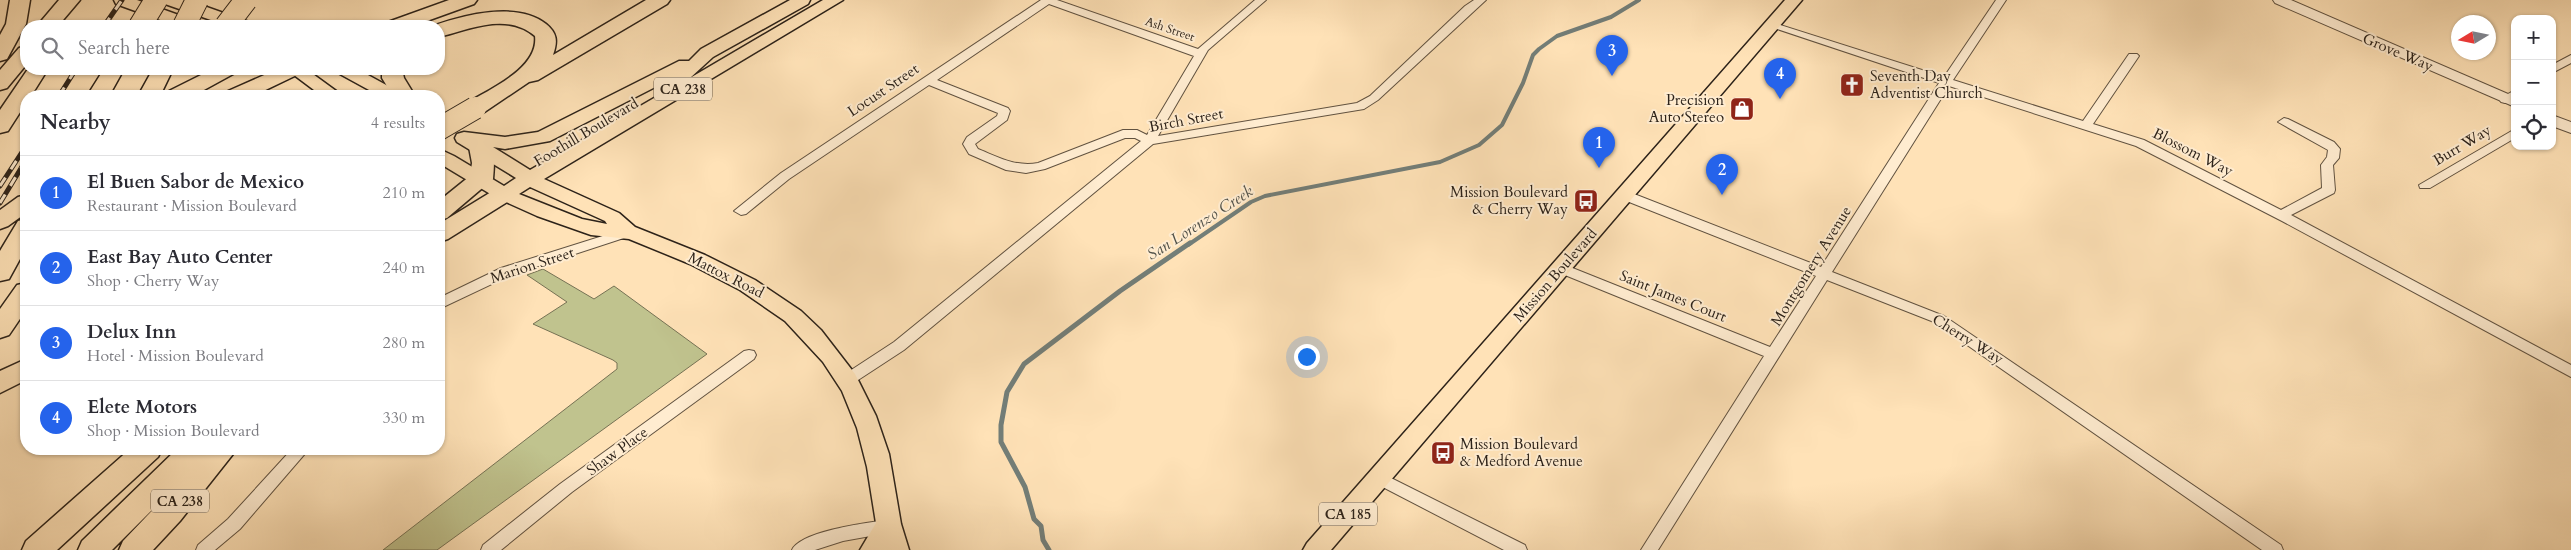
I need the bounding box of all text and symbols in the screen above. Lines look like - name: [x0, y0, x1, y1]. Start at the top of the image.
- street label: Ash Street: [1143, 13, 1197, 45]
- north arrow: [2451, 15, 2496, 60]
- map controls: [2511, 15, 2556, 150]
- button: +: [2511, 15, 2556, 60]
- search box: [20, 20, 445, 75]
- street label: Grove Way: [2360, 28, 2436, 76]
- icon: search: [38, 34, 66, 62]
- text: Search here: [78, 35, 170, 61]
- pin: 3: [1596, 35, 1628, 76]
- pin: 4: [1764, 58, 1796, 99]
- street label: Locust Street: [843, 59, 923, 121]
- button: −: [2511, 60, 2556, 105]
- place label: Seventh Day Adventist Church: [1870, 66, 1984, 103]
- church icon: Seventh Day Adventist Church: [1839, 72, 1865, 98]
- road number: CA 238: [654, 78, 712, 100]
- place label: Precision Auto Stereo: [1649, 90, 1724, 127]
- street label: Foothill Boulevard: [530, 93, 642, 171]
- shop icon: Precision Auto Stereo: [1729, 96, 1755, 122]
- street label: Birch Street: [1147, 103, 1225, 137]
- button: locate: [2511, 105, 2556, 150]
- text: Nearby: [40, 108, 111, 137]
- text: 4 results: [371, 112, 425, 134]
- street label: Burr Way: [2429, 120, 2495, 170]
- street label: Blossom Way: [2149, 123, 2237, 181]
- pin: 1: [1583, 127, 1615, 168]
- pin: 2: [1706, 154, 1738, 195]
- text: El Buen Sabor de Mexico: [87, 169, 304, 195]
- water label: San Lorenzo Creek: [1143, 180, 1257, 266]
- text: 1: [52, 182, 60, 204]
- text: 210 m: [383, 182, 425, 204]
- place label: Mission Boulevard & Cherry Way: [1450, 182, 1568, 219]
- bus stop icon: Mission Boulevard & Cherry Way: [1573, 188, 1599, 214]
- text: Restaurant · Mission Boulevard: [87, 195, 297, 217]
- street label: Montgomery Avenue: [1766, 202, 1856, 330]
- street label: Mission Boulevard: [1509, 224, 1601, 326]
- street label: Marion Street: [488, 242, 577, 288]
- text: East Bay Auto Center: [87, 244, 273, 270]
- street label: Mattox Road: [685, 247, 767, 303]
- text: 2: [52, 257, 60, 279]
- text: 240 m: [383, 257, 425, 279]
- street label: Saint James Court: [1617, 265, 1730, 327]
- text: Shop · Cherry Way: [87, 270, 219, 292]
- street label: Cherry Way: [1929, 309, 2007, 369]
- text: Delux Inn: [87, 319, 177, 345]
- text: 3: [52, 332, 60, 354]
- text: 280 m: [383, 332, 425, 354]
- your location: [1294, 344, 1320, 370]
- text: Hotel · Mission Boulevard: [87, 345, 264, 367]
- text: Elete Motors: [87, 394, 197, 420]
- text: 4: [52, 407, 60, 429]
- text: 330 m: [383, 407, 425, 429]
- text: Shop · Mission Boulevard: [87, 420, 259, 442]
- street label: Shaw Place: [582, 422, 652, 480]
- place label: Mission Boulevard & Medford Avenue: [1460, 434, 1583, 471]
- bus stop icon: Mission Boulevard & Medford Avenue: [1430, 440, 1456, 466]
- road number: CA 238: [151, 490, 209, 512]
- road number: CA 185: [1319, 502, 1377, 526]

